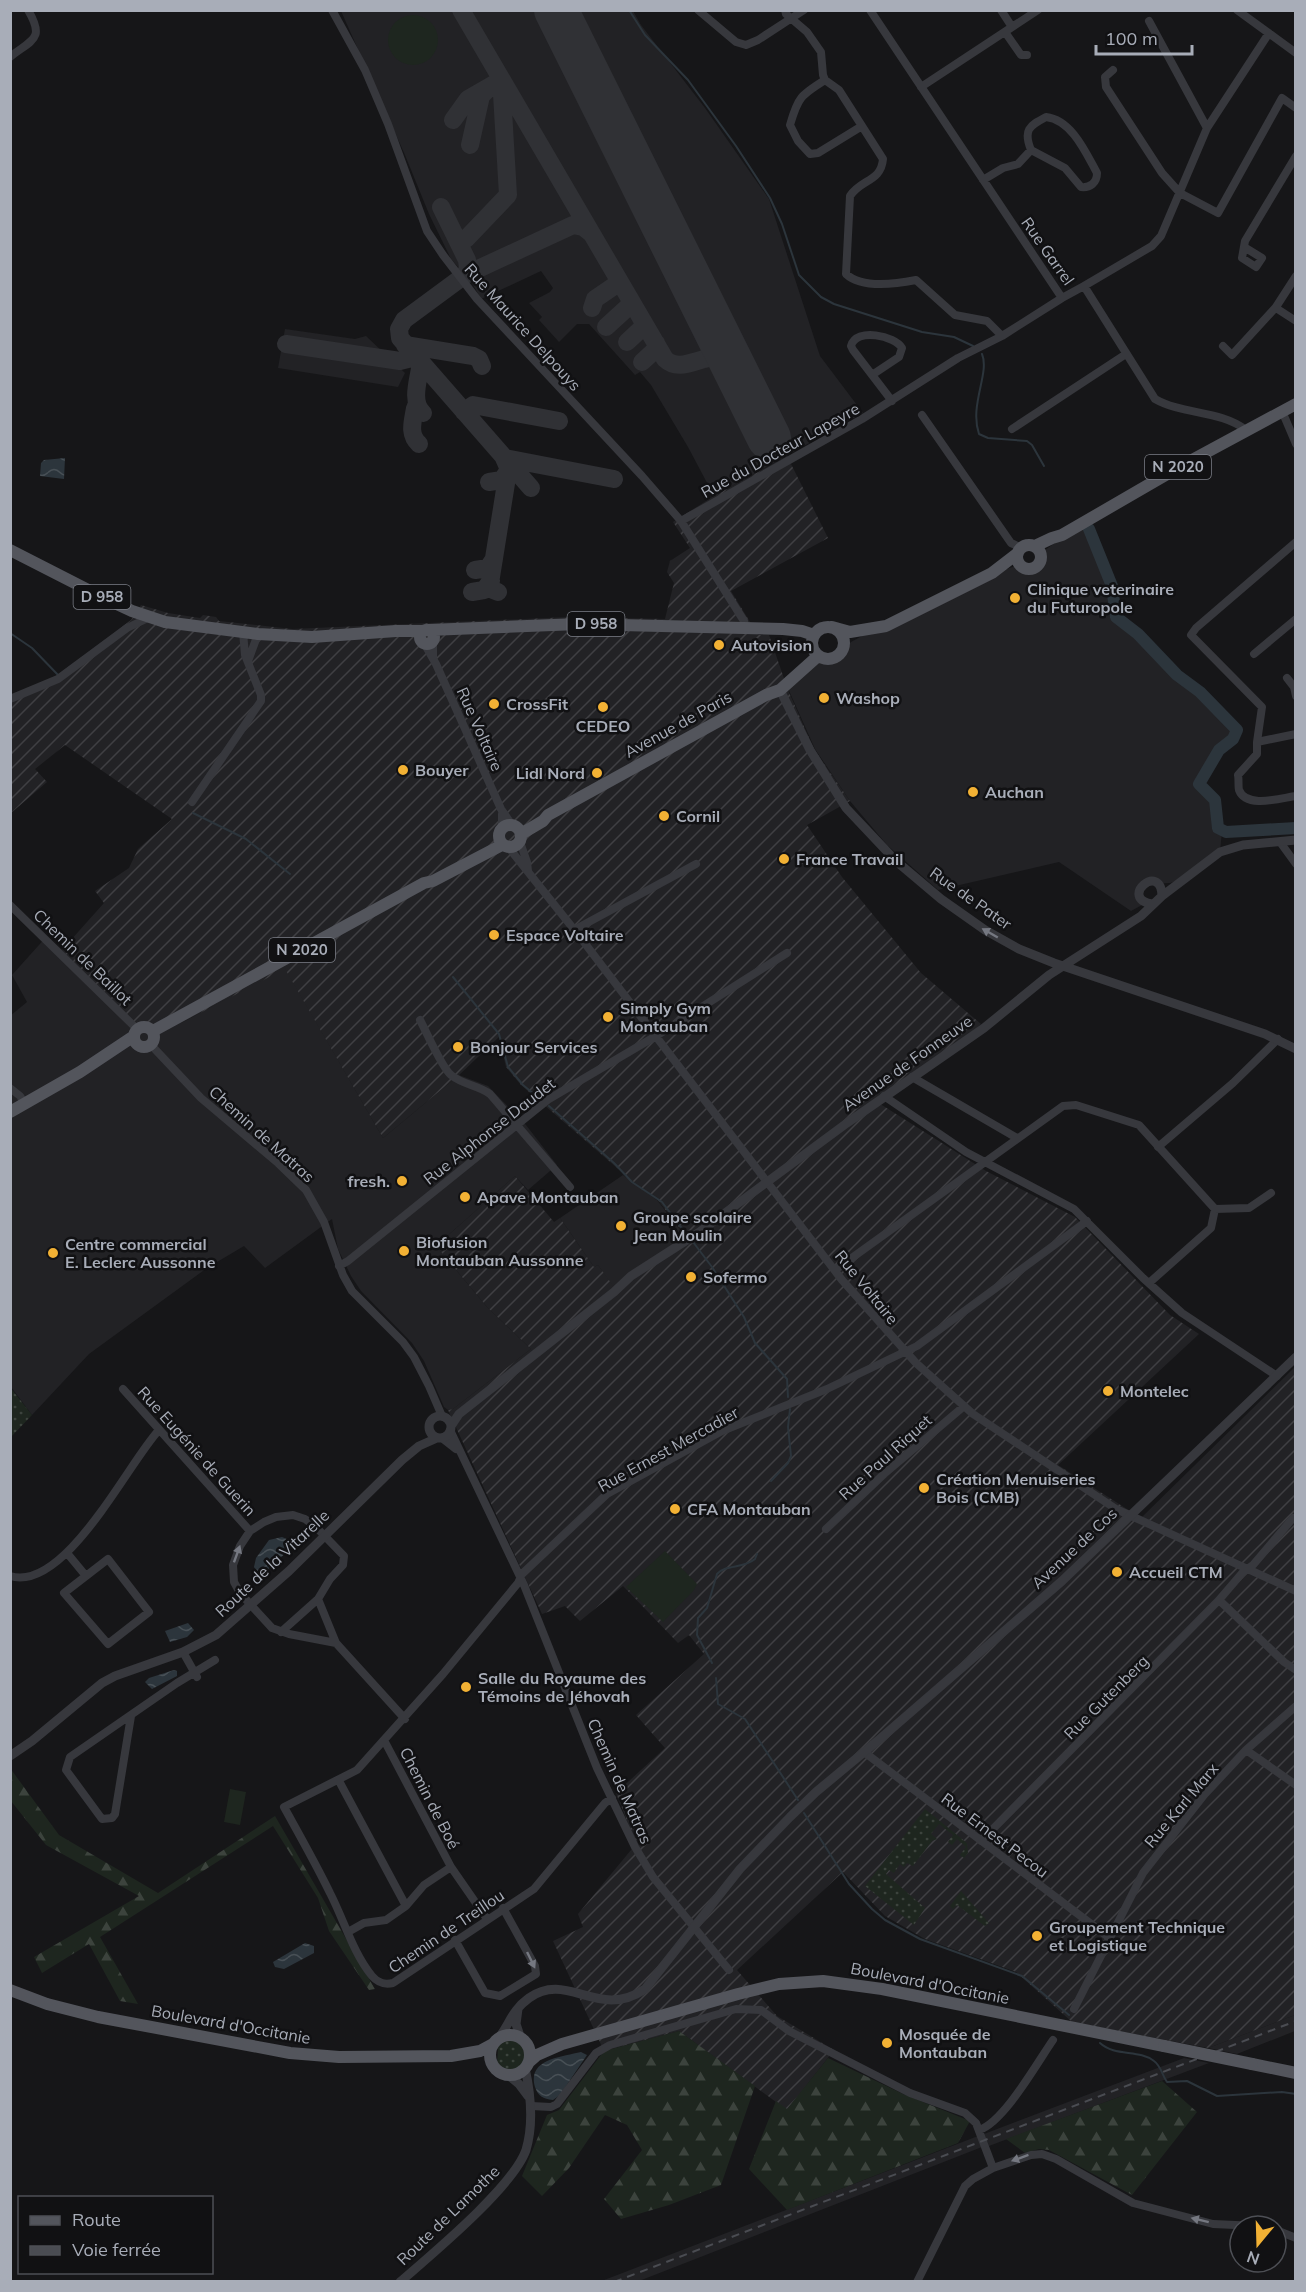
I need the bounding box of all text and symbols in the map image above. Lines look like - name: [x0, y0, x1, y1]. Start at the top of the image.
- scale bar: [1096, 18, 1192, 56]
- text: 100 m: [1105, 27, 1158, 50]
- street label: Rue Garrel: [1017, 213, 1079, 289]
- street label: Rue Maurice Delpouys: [460, 259, 586, 395]
- street label: Rue du Docteur Lapeyre: [697, 398, 863, 502]
- road number: N 2020: [1145, 455, 1211, 479]
- place label: Clinique veterinaire du Futuropole: [1027, 579, 1174, 617]
- road number: D 958: [74, 585, 130, 609]
- marker: Clinique veterinaire du Futuropole: [1008, 591, 1022, 605]
- road number: D 958: [568, 612, 624, 636]
- place label: Autovision: [731, 635, 812, 655]
- marker: Autovision: [712, 638, 726, 652]
- street label: Rue Voltaire: [453, 684, 507, 774]
- street label: Avenue de Paris: [621, 686, 735, 762]
- place label: Washop: [836, 688, 900, 708]
- marker: Washop: [817, 691, 831, 705]
- place label: CrossFit: [506, 694, 568, 714]
- marker: CrossFit: [487, 697, 501, 711]
- marker: CEDEO: [596, 700, 610, 714]
- place label: CEDEO: [576, 716, 630, 736]
- place label: Bouyer: [415, 760, 469, 780]
- marker: Bouyer: [396, 763, 410, 777]
- place label: Lidl Nord: [516, 763, 585, 783]
- marker: Lidl Nord: [590, 766, 604, 780]
- place label: Auchan: [985, 782, 1044, 802]
- marker: Auchan: [966, 785, 980, 799]
- place label: Cornil: [676, 806, 720, 826]
- marker: Cornil: [657, 809, 671, 823]
- place label: France Travail: [796, 849, 903, 869]
- marker: France Travail: [777, 852, 791, 866]
- street label: Rue de Pater: [926, 862, 1016, 934]
- street label: Chemin de Baillot: [29, 905, 137, 1009]
- place label: Espace Voltaire: [506, 925, 624, 945]
- one-way arrow: [982, 927, 998, 938]
- marker: Espace Voltaire: [487, 928, 501, 942]
- road number: N 2020: [269, 938, 335, 962]
- place label: Simply Gym Montauban: [620, 998, 711, 1036]
- marker: Simply Gym Montauban: [601, 1010, 615, 1024]
- street label: Avenue de Fonneuve: [838, 1011, 976, 1115]
- place label: Bonjour Services: [470, 1037, 597, 1057]
- marker: Bonjour Services: [451, 1040, 465, 1054]
- street label: Rue Alphonse Daudet: [419, 1073, 559, 1189]
- street label: Chemin de Matras: [205, 1081, 319, 1187]
- place label: fresh.: [348, 1171, 390, 1191]
- marker: fresh.: [395, 1174, 409, 1188]
- place label: Apave Montauban: [477, 1187, 619, 1207]
- marker: Apave Montauban: [458, 1190, 472, 1204]
- place label: Groupe scolaire Jean Moulin: [633, 1207, 752, 1245]
- marker: Groupe scolaire Jean Moulin: [614, 1219, 628, 1233]
- place label: Biofusion Montauban Aussonne: [416, 1232, 584, 1270]
- place label: Centre commercial E. Leclerc Aussonne: [65, 1234, 216, 1272]
- marker: Biofusion Montauban Aussonne: [397, 1244, 411, 1258]
- marker: Centre commercial E. Leclerc Aussonne: [46, 1246, 60, 1260]
- street label: Rue Voltaire: [831, 1246, 903, 1328]
- place label: Sofermo: [703, 1267, 767, 1287]
- marker: Sofermo: [684, 1270, 698, 1284]
- place label: Montelec: [1120, 1381, 1189, 1401]
- street label: Rue Eugénie de Guerin: [134, 1382, 260, 1520]
- marker: Montelec: [1101, 1384, 1115, 1398]
- street label: Rue Ernest Mercadier: [594, 1402, 742, 1496]
- street label: Rue Paul Riquet: [834, 1410, 936, 1504]
- place label: Création Menuiseries Bois (CMB): [936, 1469, 1096, 1507]
- marker: Création Menuiseries Bois (CMB): [917, 1481, 931, 1495]
- place label: CFA Montauban: [687, 1499, 811, 1519]
- marker: CFA Montauban: [668, 1502, 682, 1516]
- street label: Avenue de Cos: [1027, 1503, 1121, 1593]
- street label: Route de la Vitarelle: [211, 1505, 333, 1621]
- one-way arrow: [233, 1545, 243, 1563]
- place label: Accueil CTM: [1129, 1562, 1223, 1582]
- marker: Accueil CTM: [1110, 1565, 1124, 1579]
- street label: Rue Gutenberg: [1060, 1651, 1152, 1743]
- place label: Salle du Royaume des Témoins de Jéhovah: [478, 1668, 646, 1706]
- marker: Salle du Royaume des Témoins de Jéhovah: [459, 1680, 473, 1694]
- street label: Chemin de Matras: [583, 1715, 657, 1847]
- street label: Chemin de Boé: [396, 1744, 464, 1852]
- street label: Rue Karl Marx: [1140, 1758, 1223, 1851]
- street label: Rue Ernest Pecou: [937, 1788, 1053, 1882]
- street label: Chemin de Treillou: [384, 1885, 508, 1977]
- place label: Groupement Technique et Logistique: [1049, 1917, 1225, 1955]
- marker: Groupement Technique et Logistique: [1030, 1929, 1044, 1943]
- one-way arrow: [526, 1951, 535, 1968]
- street label: Boulevard d'Occitanie: [849, 1958, 1011, 2008]
- street label: Boulevard d'Occitanie: [150, 2000, 312, 2048]
- place label: Mosquée de Montauban: [899, 2024, 991, 2062]
- marker: Mosquée de Montauban: [880, 2036, 894, 2050]
- one-way arrow: [1011, 2154, 1029, 2164]
- street label: Route de Lamothe: [392, 2161, 504, 2269]
- legend: [18, 2196, 213, 2274]
- text: Route: [72, 2208, 121, 2231]
- north arrow: [1228, 2214, 1288, 2274]
- one-way arrow: [1190, 2215, 1209, 2225]
- text: Voie ferrée: [72, 2238, 161, 2261]
- text: N: [1244, 2247, 1262, 2270]

